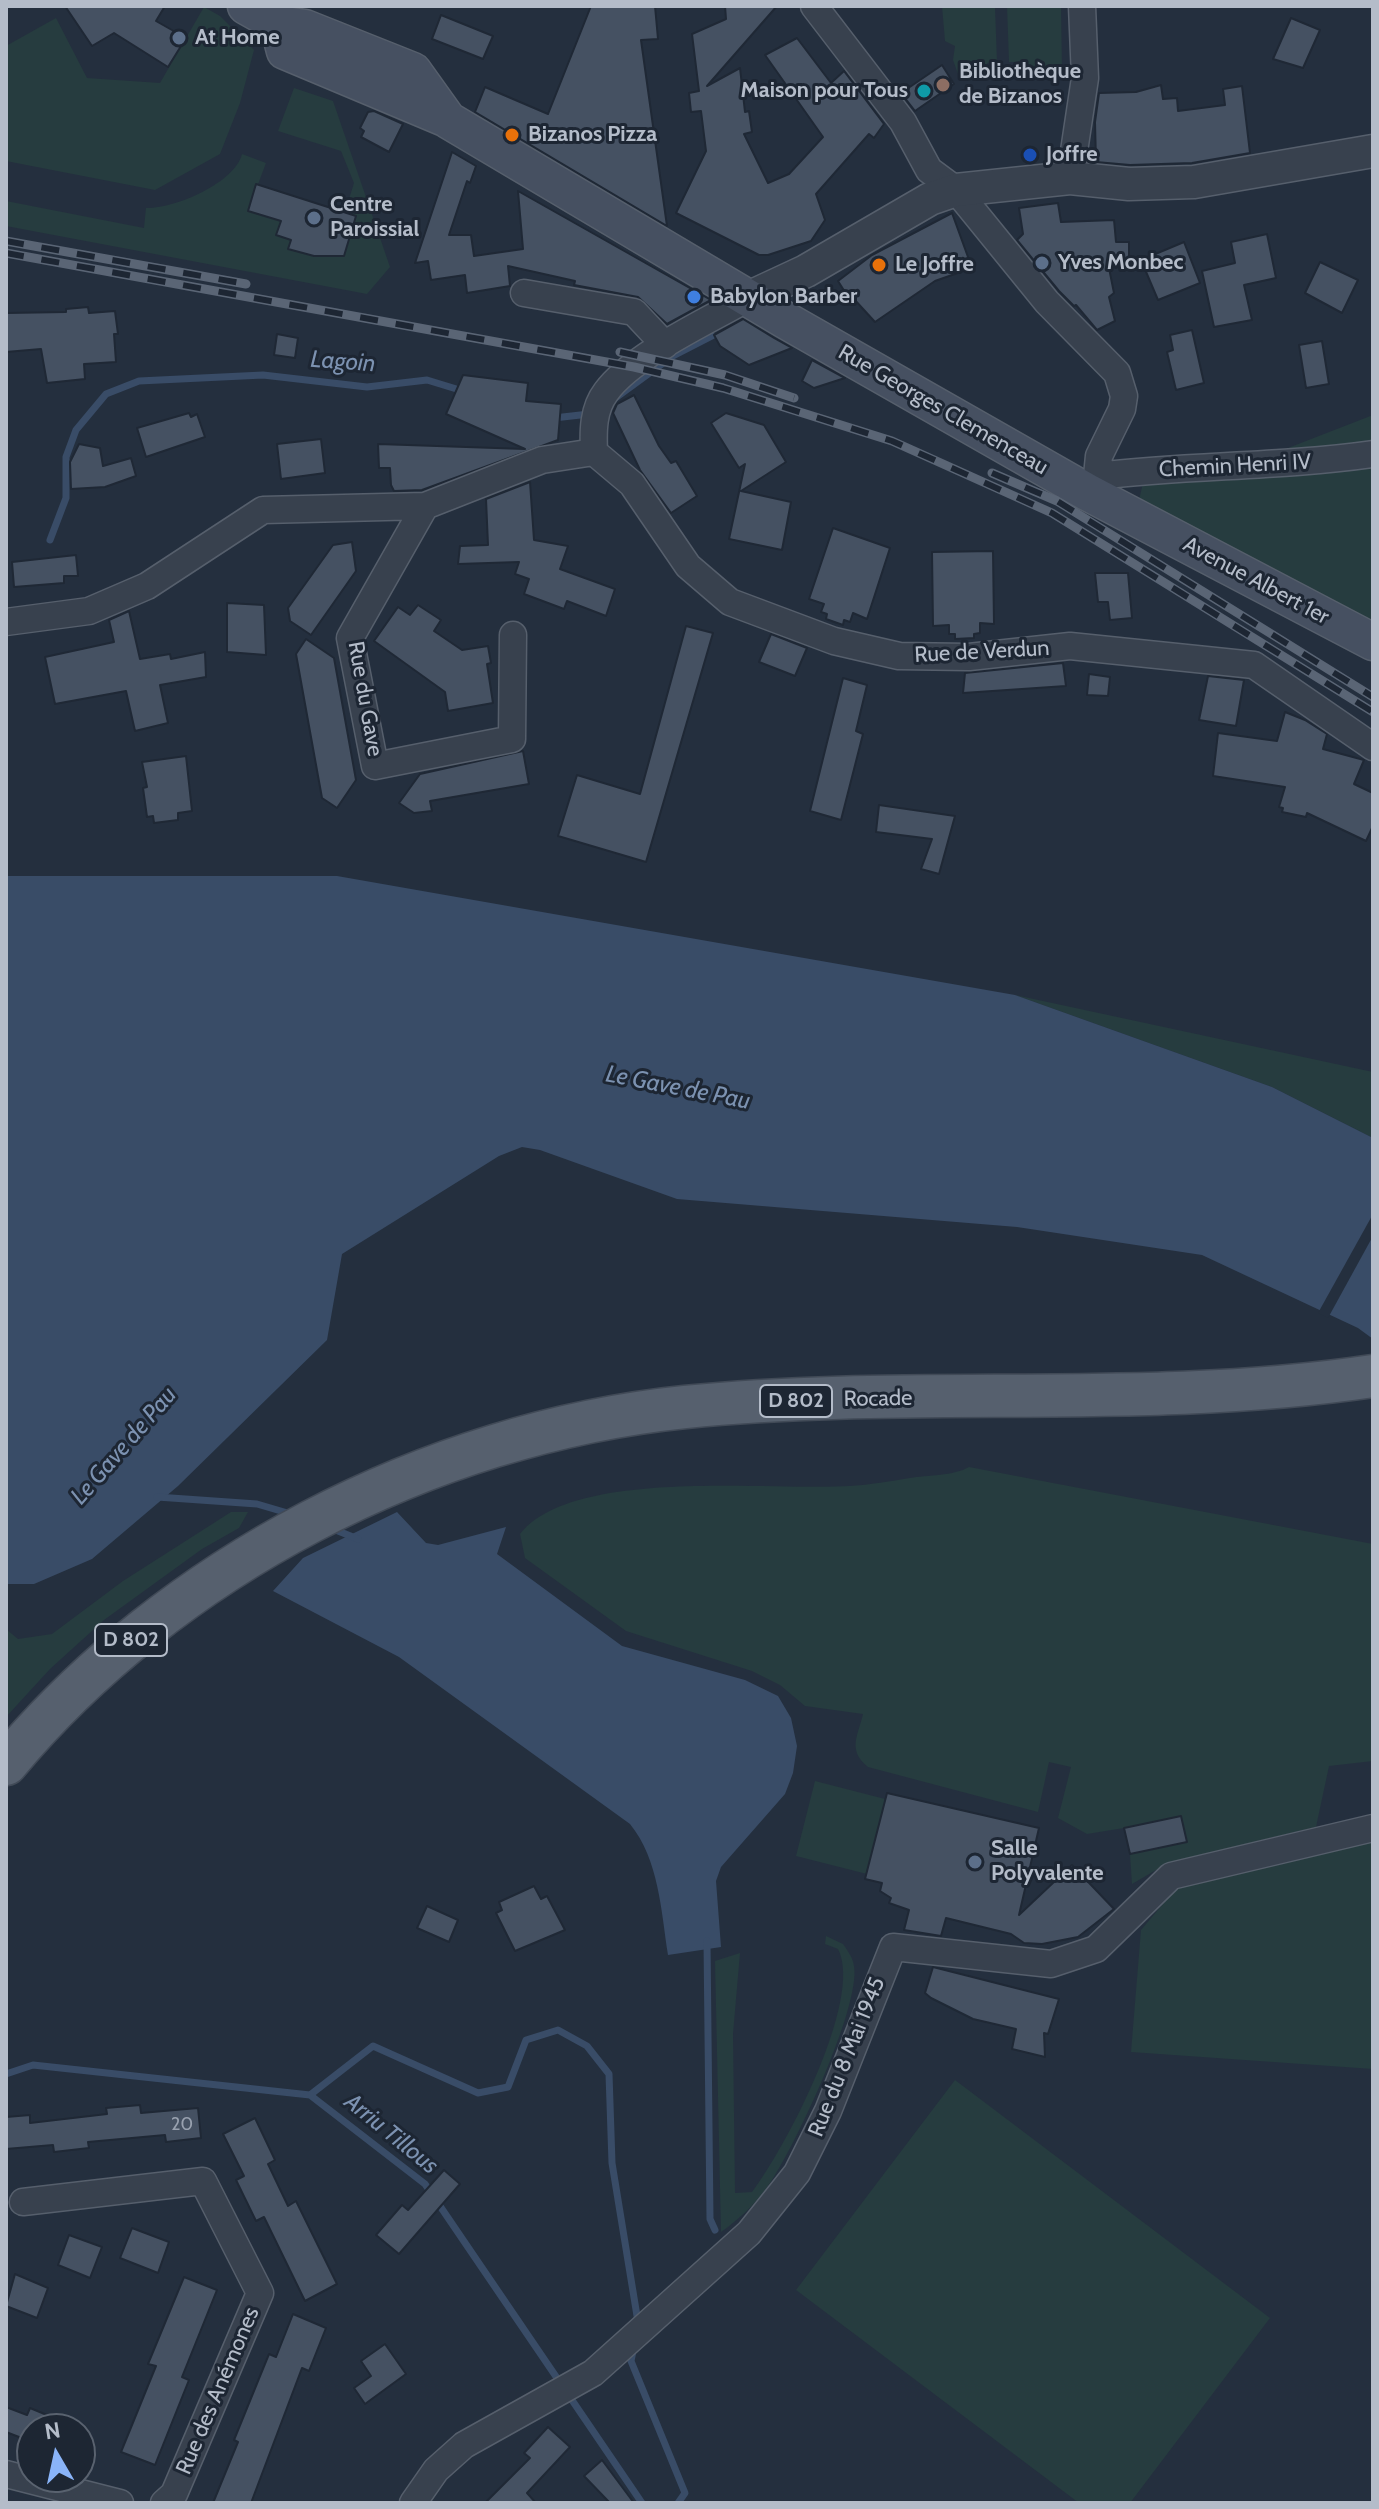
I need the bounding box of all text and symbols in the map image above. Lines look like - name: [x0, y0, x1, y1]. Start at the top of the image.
- place label: At Home: [195, 25, 280, 51]
- marker: At Home: [170, 29, 188, 47]
- place label: Bibliothèque de Bizanos: [959, 59, 1081, 110]
- marker: Bibliothèque de Bizanos: [934, 76, 952, 94]
- place label: Maison pour Tous: [741, 78, 908, 104]
- marker: Maison pour Tous: [915, 82, 933, 100]
- place label: Bizanos Pizza: [528, 122, 657, 148]
- marker: Bizanos Pizza: [503, 126, 521, 144]
- place label: Joffre: [1046, 142, 1098, 168]
- marker: Joffre: [1021, 146, 1039, 164]
- place label: Centre Paroissial: [330, 192, 419, 244]
- marker: Centre Paroissial: [305, 209, 323, 227]
- place label: Yves Monbec: [1058, 250, 1183, 276]
- place label: Le Joffre: [895, 252, 974, 278]
- marker: Yves Monbec: [1033, 254, 1051, 272]
- marker: Le Joffre: [870, 256, 888, 274]
- place label: Babylon Barber: [710, 284, 857, 310]
- marker: Babylon Barber: [685, 288, 703, 306]
- street label: Rue Georges Clemenceau: [833, 339, 1053, 481]
- water label: Lagoin: [310, 345, 376, 379]
- street label: Chemin Henri IV: [1158, 449, 1312, 483]
- street label: Avenue Albert 1er: [1179, 531, 1333, 631]
- street label: Rue de Verdun: [914, 635, 1050, 669]
- street label: Rue du Gave: [342, 639, 388, 759]
- water label: Le Gave de Pau: [603, 1060, 753, 1116]
- water label: Le Gave de Pau: [65, 1381, 183, 1511]
- road number: D 802: [760, 1385, 832, 1417]
- street label: Rocade: [843, 1385, 913, 1413]
- road number: D 802: [95, 1624, 167, 1656]
- place label: Salle Polyvalente: [991, 1836, 1104, 1888]
- marker: Salle Polyvalente: [966, 1853, 984, 1871]
- street label: Rue du 8 Mai 1945: [803, 1973, 891, 2141]
- water label: Arriu Tillous: [338, 2087, 444, 2181]
- house number: 20: [171, 2114, 193, 2136]
- street label: Rue des Anémones: [171, 2303, 265, 2479]
- north arrow: [16, 2413, 96, 2493]
- text: N: [43, 2416, 62, 2445]

